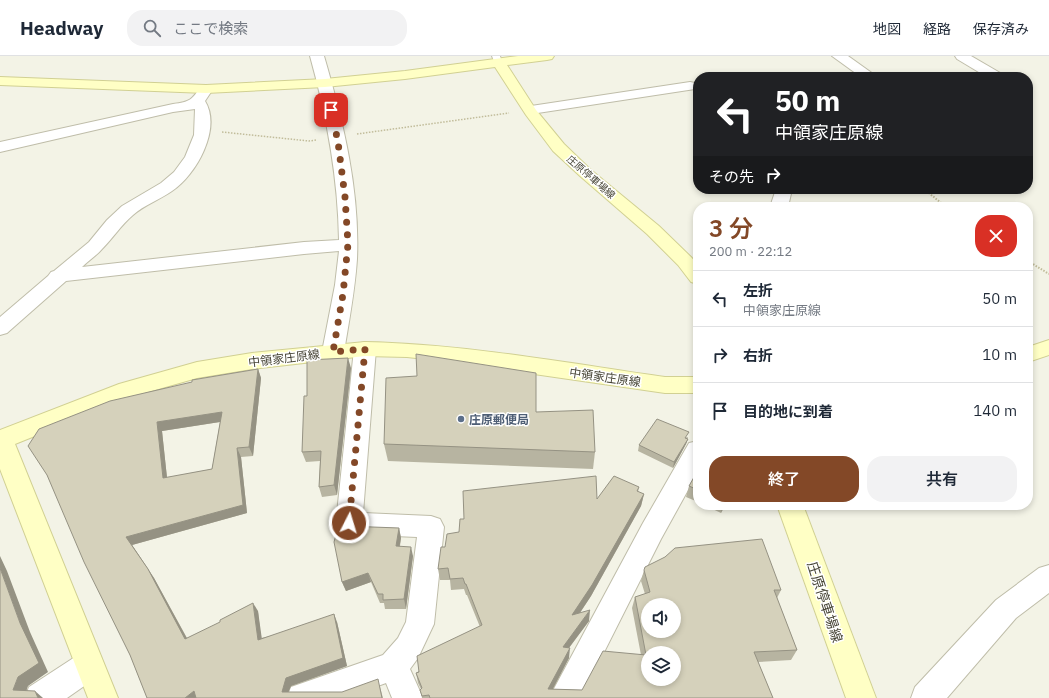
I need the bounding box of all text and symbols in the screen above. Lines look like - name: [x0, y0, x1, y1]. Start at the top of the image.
- search box: [127, 10, 407, 46]
- text: Headway: [20, 16, 103, 40]
- icon: search: [141, 17, 163, 39]
- text: ここで検索: [173, 19, 248, 38]
- text: 地図: [873, 20, 901, 38]
- text: 経路: [923, 20, 951, 38]
- text: 保存済み: [973, 20, 1029, 38]
- text: 50 m: [775, 82, 840, 119]
- icon: left: [709, 88, 761, 140]
- pin: [314, 93, 348, 127]
- icon: arrive: [320, 99, 342, 121]
- text: 中領家庄原線: [775, 121, 883, 144]
- street label: 庄原停車場線: [564, 152, 618, 202]
- icon: right: [762, 164, 784, 186]
- text: その先: [709, 167, 754, 186]
- text: 3 分: [709, 212, 753, 244]
- button: close: [975, 215, 1017, 257]
- text: 200 m · 22:12: [709, 243, 792, 260]
- text: 左折: [743, 281, 773, 300]
- icon: left: [709, 288, 731, 310]
- text: 50 m: [982, 289, 1017, 308]
- text: 中領家庄原線: [743, 302, 821, 319]
- icon: right: [709, 344, 731, 366]
- text: 10 m: [982, 345, 1017, 364]
- street label: 中領家庄原線: [247, 346, 321, 370]
- text: 右折: [743, 346, 773, 365]
- street label: 中領家庄原線: [568, 365, 642, 389]
- icon: arrive: [709, 400, 731, 422]
- text: 140 m: [973, 401, 1017, 420]
- text: 目的地に到着: [743, 402, 833, 421]
- place label: 庄原郵便局: [469, 412, 529, 427]
- marker: 庄原郵便局: [456, 414, 466, 424]
- button: 終了: [709, 456, 859, 502]
- button: 共有: [867, 456, 1017, 502]
- position arrow: [328, 502, 370, 544]
- street label: 庄原停車場線: [803, 559, 847, 645]
- map controls: [641, 598, 681, 686]
- button: sound: [641, 598, 681, 638]
- button: layers: [641, 646, 681, 686]

